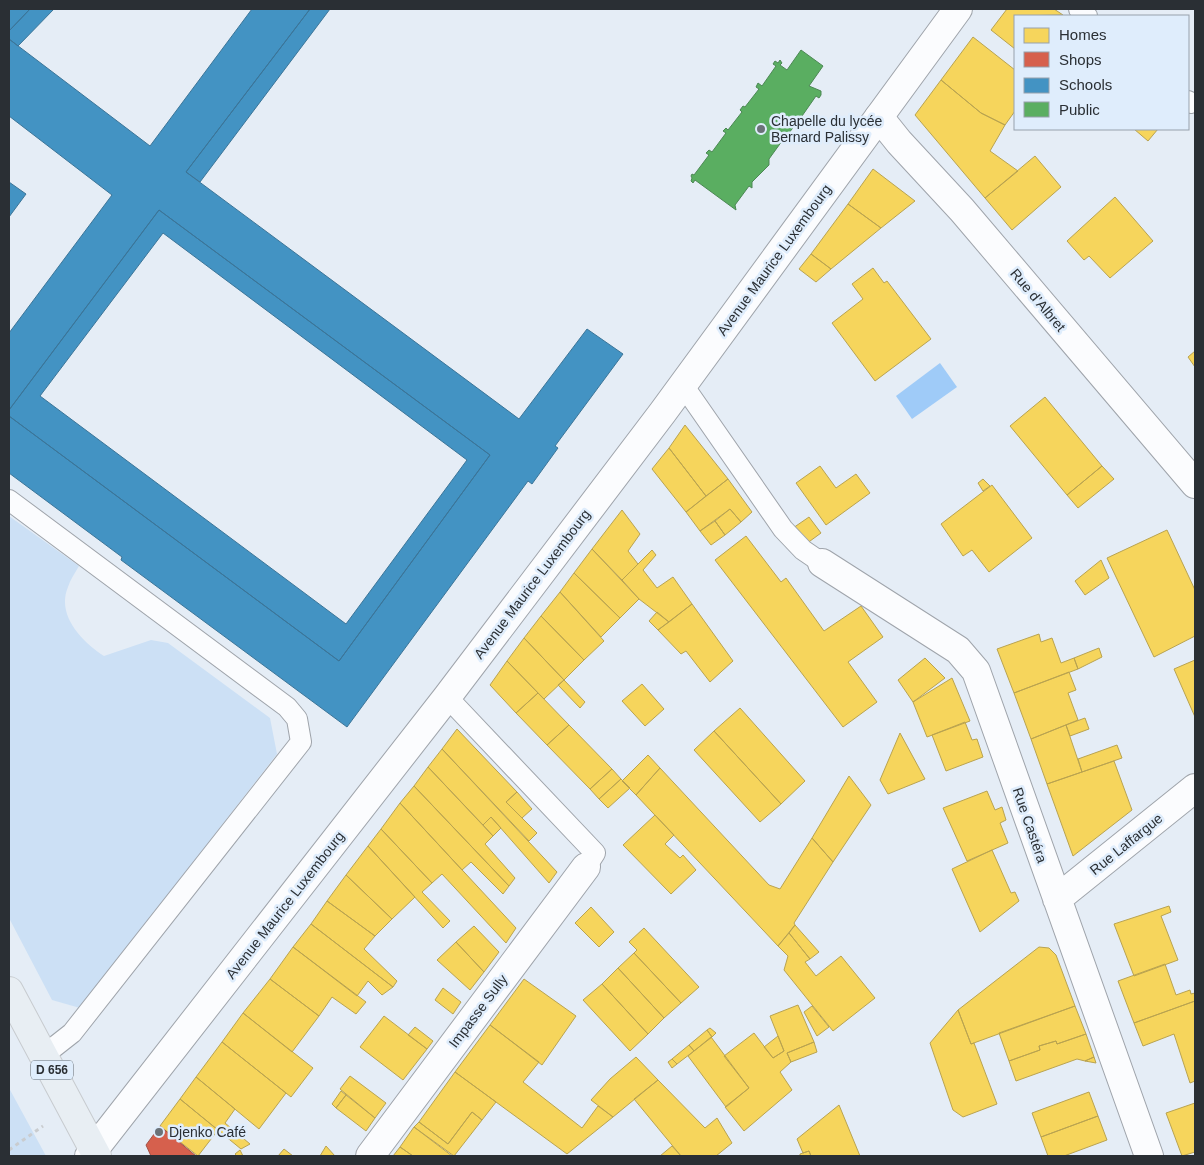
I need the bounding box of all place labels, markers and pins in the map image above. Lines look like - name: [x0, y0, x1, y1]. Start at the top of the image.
- place label: Chapelle du lycée Bernard Palissy: [771, 113, 883, 145]
- marker: Chapelle du lycée Bernard Palissy: [755, 123, 767, 135]
- place label: Djenko Café: [169, 1124, 246, 1140]
- marker: Djenko Café: [153, 1126, 165, 1138]

